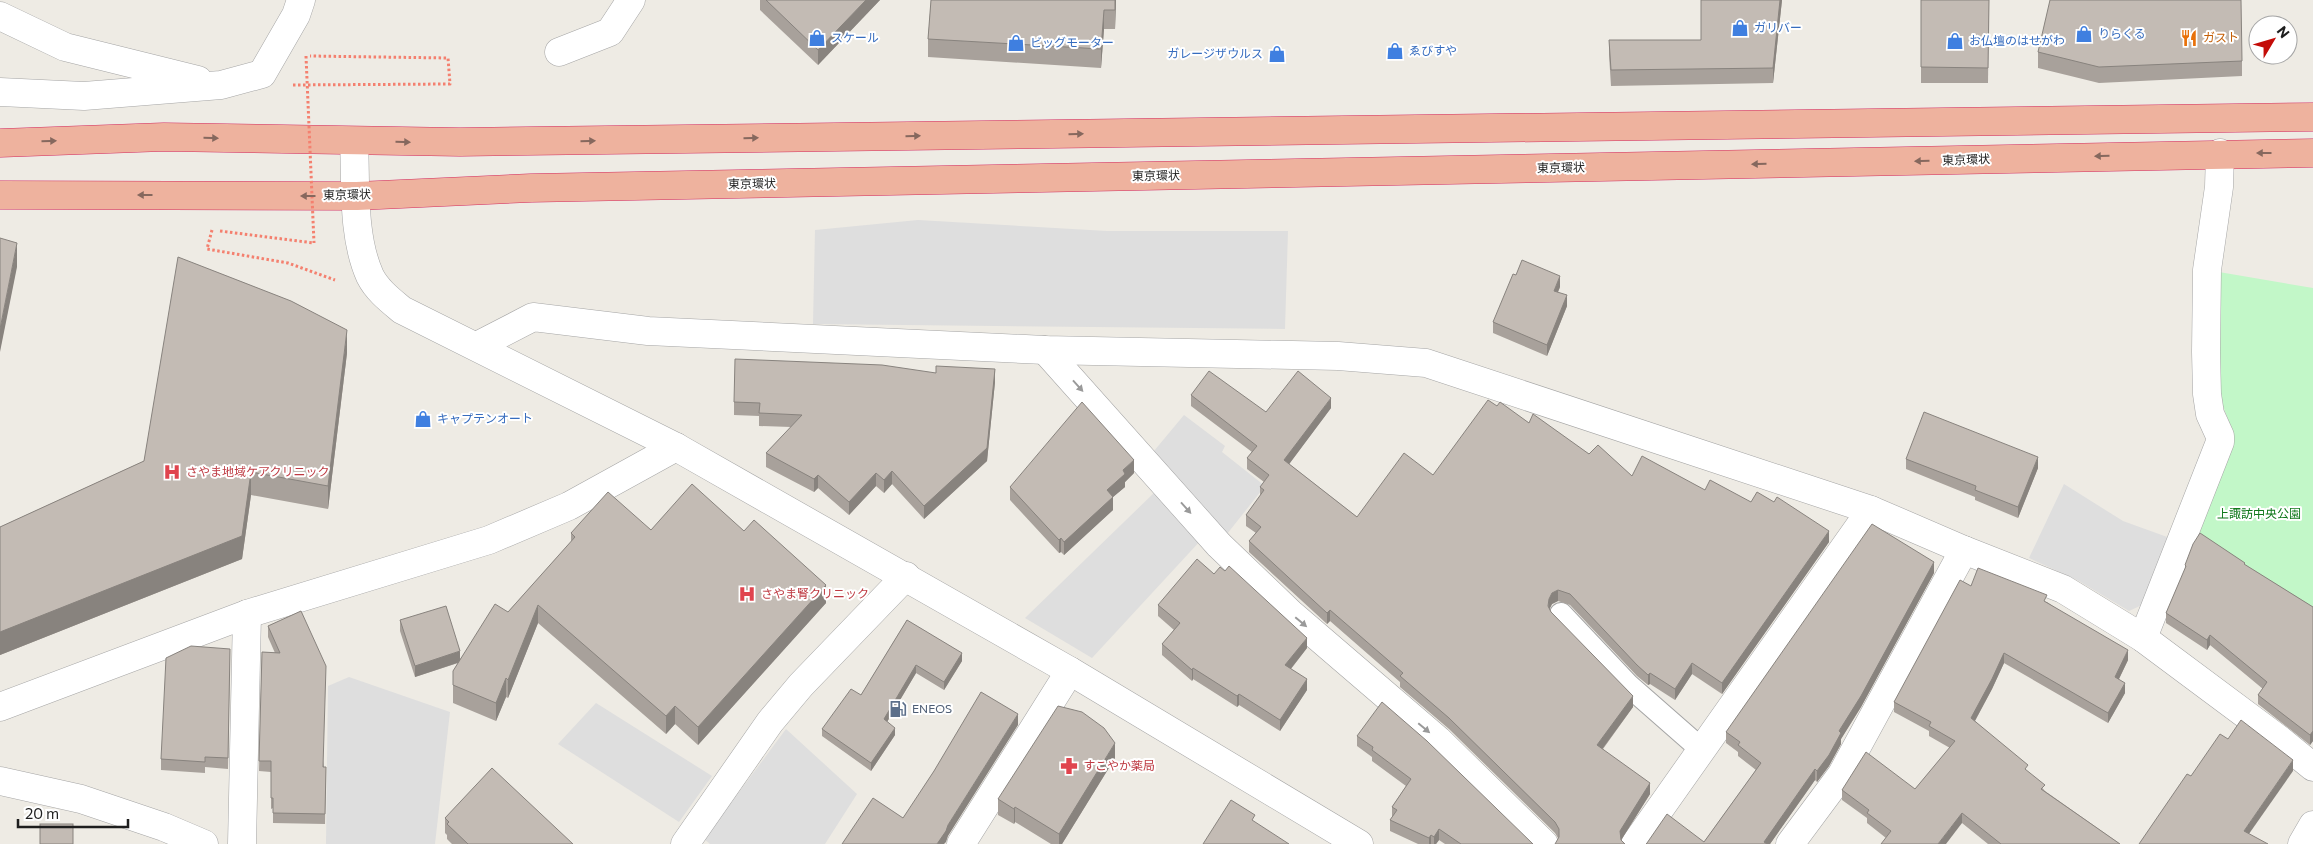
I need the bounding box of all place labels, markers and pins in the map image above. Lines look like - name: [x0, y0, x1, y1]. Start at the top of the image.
- shop icon: ガリバー: [1730, 18, 1750, 38]
- place label: ガリバー: [1754, 20, 1802, 34]
- shop icon: りらくる: [2074, 24, 2094, 44]
- place label: りらくる: [2098, 26, 2146, 40]
- shop icon: スケール: [807, 28, 827, 48]
- restaurant icon: ガスト: [2179, 28, 2199, 48]
- place label: スケール: [831, 30, 879, 44]
- place label: ガスト: [2203, 30, 2239, 44]
- shop icon: お仏壇のはせがわ: [1945, 31, 1965, 51]
- shop icon: ビッグモーター: [1006, 33, 1026, 53]
- place label: お仏壇のはせがわ: [1969, 33, 2065, 47]
- place label: ビッグモーター: [1030, 35, 1114, 49]
- shop icon: ゑびすや: [1385, 41, 1405, 61]
- place label: ゑびすや: [1409, 43, 1457, 57]
- shop icon: ガレージザウルス: [1267, 44, 1287, 64]
- place label: ガレージザウルス: [1167, 46, 1263, 60]
- shop icon: キャプテンオート: [413, 409, 433, 429]
- place label: キャプテンオート: [437, 411, 533, 425]
- hospital icon: さやま地域ケアクリニック: [162, 462, 182, 482]
- place label: さやま地域ケアクリニック: [186, 464, 329, 478]
- hospital icon: さやま腎クリニック: [737, 584, 757, 604]
- place label: さやま腎クリニック: [761, 586, 869, 600]
- fuel station icon: ENEOS: [888, 699, 908, 719]
- place label: ENEOS: [912, 701, 952, 715]
- pharmacy icon: すこやか薬局: [1059, 756, 1079, 776]
- place label: すこやか薬局: [1083, 758, 1155, 772]

